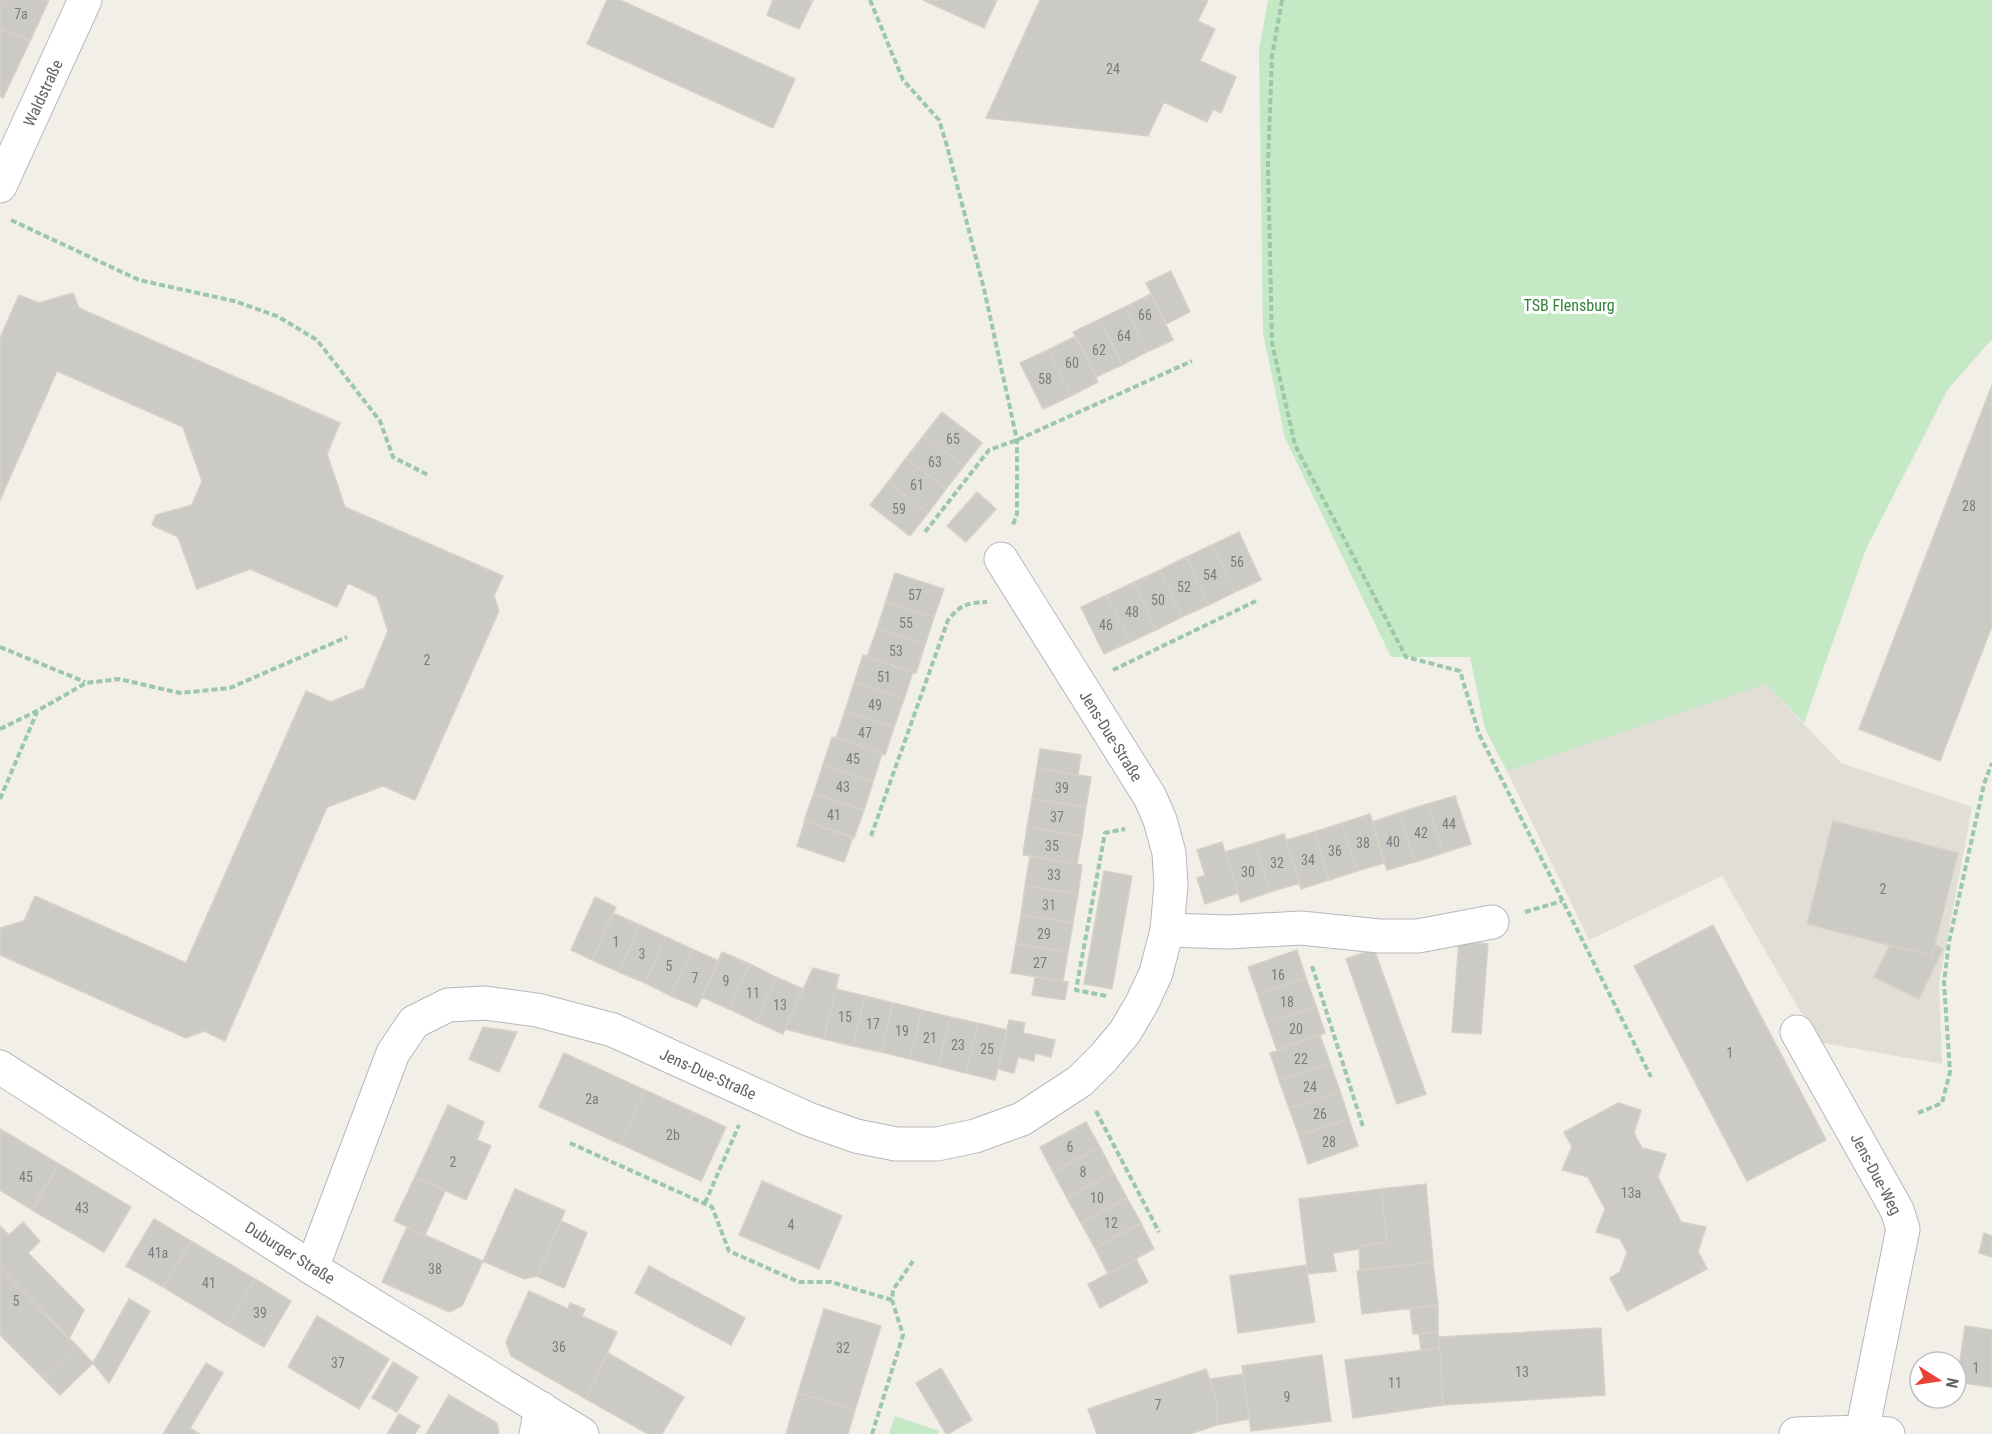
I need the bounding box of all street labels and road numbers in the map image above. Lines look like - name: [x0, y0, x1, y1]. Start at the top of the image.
- street label: Waldstraße: [19, 57, 67, 129]
- street label: Jens-Due-Straße: [1075, 687, 1147, 785]
- street label: Jens-Due-Straße: [657, 1044, 759, 1104]
- street label: Jens-Due-Weg: [1847, 1130, 1905, 1218]
- street label: Duburger Straße: [242, 1218, 338, 1288]

